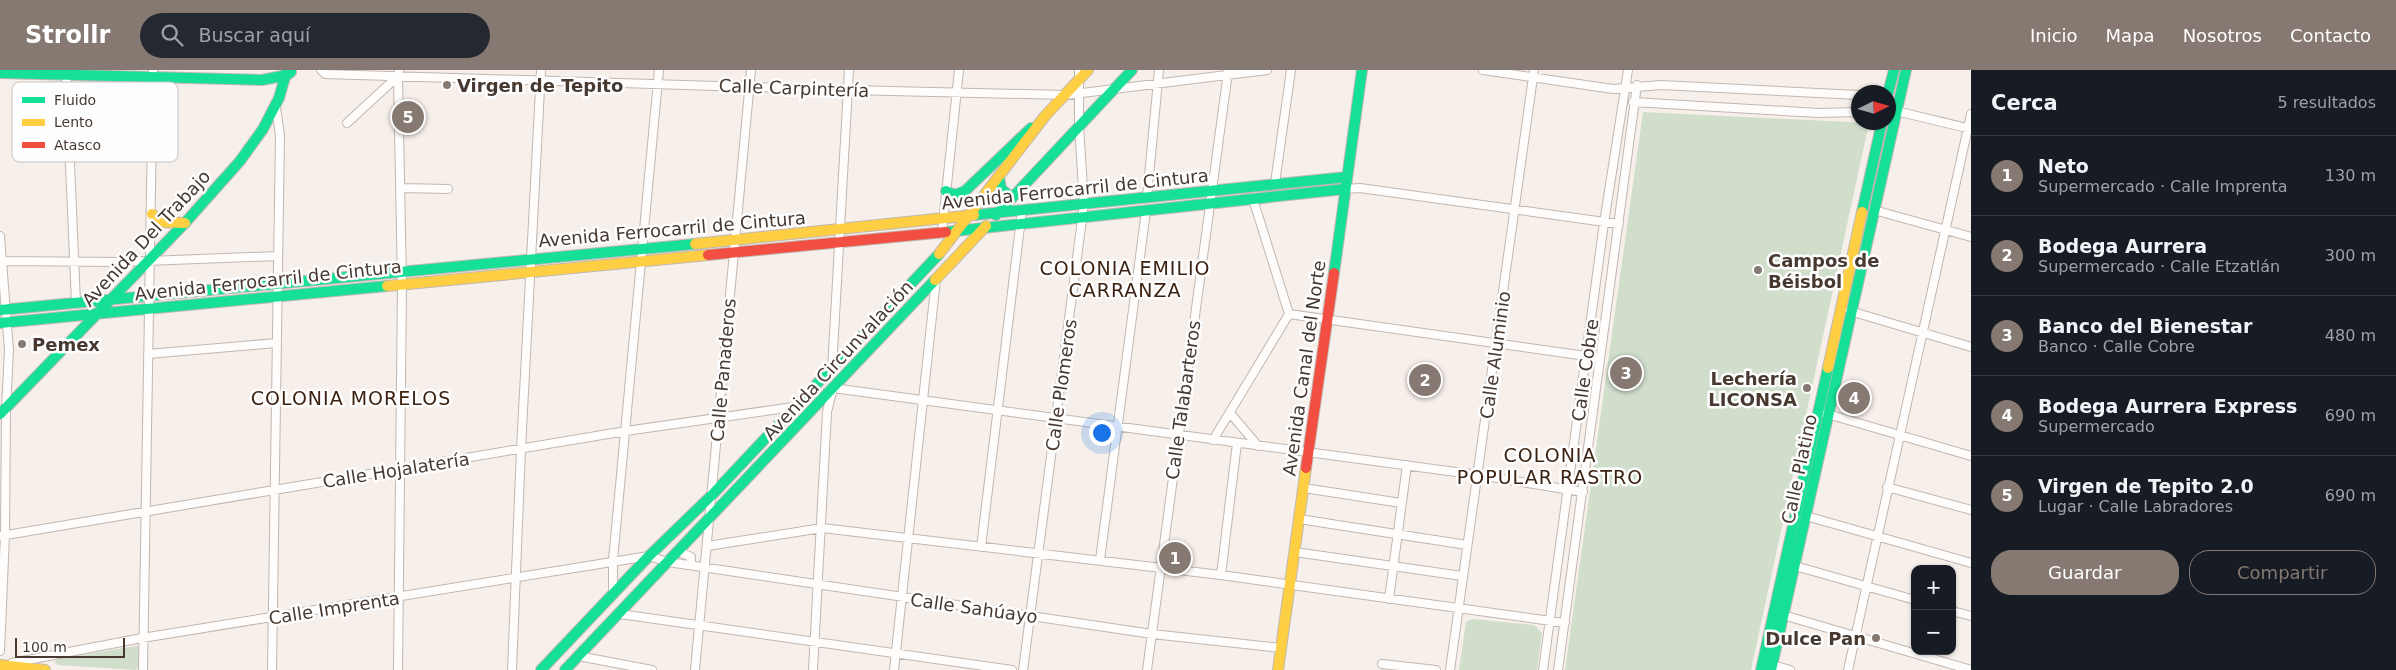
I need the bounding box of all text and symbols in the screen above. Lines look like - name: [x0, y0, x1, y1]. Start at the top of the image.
- search box: [140, 13, 490, 58]
- text: Strollr: [25, 21, 110, 49]
- icon: search: [158, 21, 186, 49]
- text: Buscar aquí: [198, 24, 310, 46]
- text: Inicio: [2030, 25, 2078, 46]
- text: Mapa: [2106, 25, 2155, 46]
- text: Nosotros: [2183, 25, 2262, 46]
- text: Contacto: [2290, 25, 2371, 46]
- place label: Virgen de Tepito: [457, 75, 623, 96]
- street label: Calle Carpintería: [718, 75, 870, 101]
- marker: Virgen de Tepito: [441, 79, 453, 91]
- legend: [12, 82, 178, 162]
- north arrow: [1851, 85, 1896, 130]
- text: Cerca: [1991, 91, 2058, 115]
- text: Fluido: [54, 92, 96, 108]
- text: 5 resultados: [2277, 93, 2376, 112]
- pin: 5: [392, 98, 424, 136]
- text: Lento: [54, 114, 93, 130]
- text: Atasco: [54, 137, 101, 153]
- text: Neto: [2038, 155, 2089, 177]
- street label: Avenida Ferrocarril de Cintura: [940, 165, 1210, 213]
- street label: Avenida Del Trabajo: [77, 166, 215, 310]
- text: 1: [2001, 166, 2013, 185]
- text: 130 m: [2325, 166, 2376, 185]
- text: Supermercado · Calle Imprenta: [2038, 177, 2288, 196]
- street label: Avenida Ferrocarril de Cintura: [537, 207, 807, 251]
- text: Bodega Aurrera: [2038, 235, 2207, 257]
- text: 2: [2001, 246, 2013, 265]
- text: 300 m: [2325, 246, 2376, 265]
- place label: Campos de Béisbol: [1768, 250, 1879, 292]
- street label: Avenida Ferrocarril de Cintura: [133, 256, 403, 304]
- district label: COLONIA EMILIO CARRANZA: [1039, 257, 1211, 301]
- text: Supermercado · Calle Etzatlán: [2038, 257, 2280, 276]
- street label: Avenida Canal del Norte: [1278, 259, 1330, 477]
- marker: Campos de Béisbol: [1752, 264, 1764, 276]
- street label: Avenida Circunvalación: [759, 276, 917, 444]
- street label: Calle Aluminio: [1476, 290, 1514, 420]
- street label: Calle Panaderos: [706, 297, 740, 443]
- text: Banco del Bienestar: [2038, 315, 2252, 337]
- street label: Calle Cobre: [1567, 317, 1603, 423]
- street label: Calle Plomeros: [1041, 318, 1081, 452]
- street label: Calle Talabarteros: [1161, 319, 1205, 481]
- text: 3: [2001, 326, 2013, 345]
- text: 480 m: [2325, 326, 2376, 345]
- place label: Pemex: [32, 334, 100, 355]
- text: Banco · Calle Cobre: [2038, 337, 2195, 356]
- marker: Pemex: [16, 338, 28, 350]
- pin: 3: [1610, 354, 1642, 392]
- pin: 2: [1409, 361, 1441, 399]
- place label: Lechería LICONSA: [1708, 368, 1797, 410]
- pin: 4: [1838, 379, 1870, 417]
- marker: Lechería LICONSA: [1801, 382, 1813, 394]
- district label: COLONIA MORELOS: [251, 387, 451, 409]
- text: Bodega Aurrera Express: [2038, 395, 2297, 417]
- text: 4: [2001, 406, 2013, 425]
- text: 690 m: [2325, 406, 2376, 425]
- street label: Calle Platino: [1777, 412, 1821, 526]
- text: Supermercado: [2038, 417, 2155, 436]
- your location: [1089, 420, 1115, 446]
- district label: COLONIA POPULAR RASTRO: [1457, 444, 1643, 488]
- street label: Calle Hojalatería: [321, 448, 471, 492]
- text: Virgen de Tepito 2.0: [2038, 475, 2254, 497]
- text: 5: [2001, 486, 2013, 505]
- text: 690 m: [2325, 486, 2376, 505]
- text: Lugar · Calle Labradores: [2038, 497, 2233, 516]
- pin: 1: [1159, 539, 1191, 577]
- button: Guardar: [1991, 550, 2179, 595]
- button: Compartir: [2189, 550, 2376, 595]
- map controls: [1911, 565, 1956, 655]
- button: +: [1911, 565, 1956, 610]
- street label: Calle Imprenta: [267, 587, 401, 629]
- street label: Calle Sahúayo: [909, 589, 1039, 627]
- button: −: [1911, 610, 1956, 655]
- place label: Dulce Pan: [1765, 628, 1866, 649]
- marker: Dulce Pan: [1870, 632, 1882, 644]
- scale bar: [15, 635, 125, 658]
- text: 100 m: [22, 639, 67, 655]

